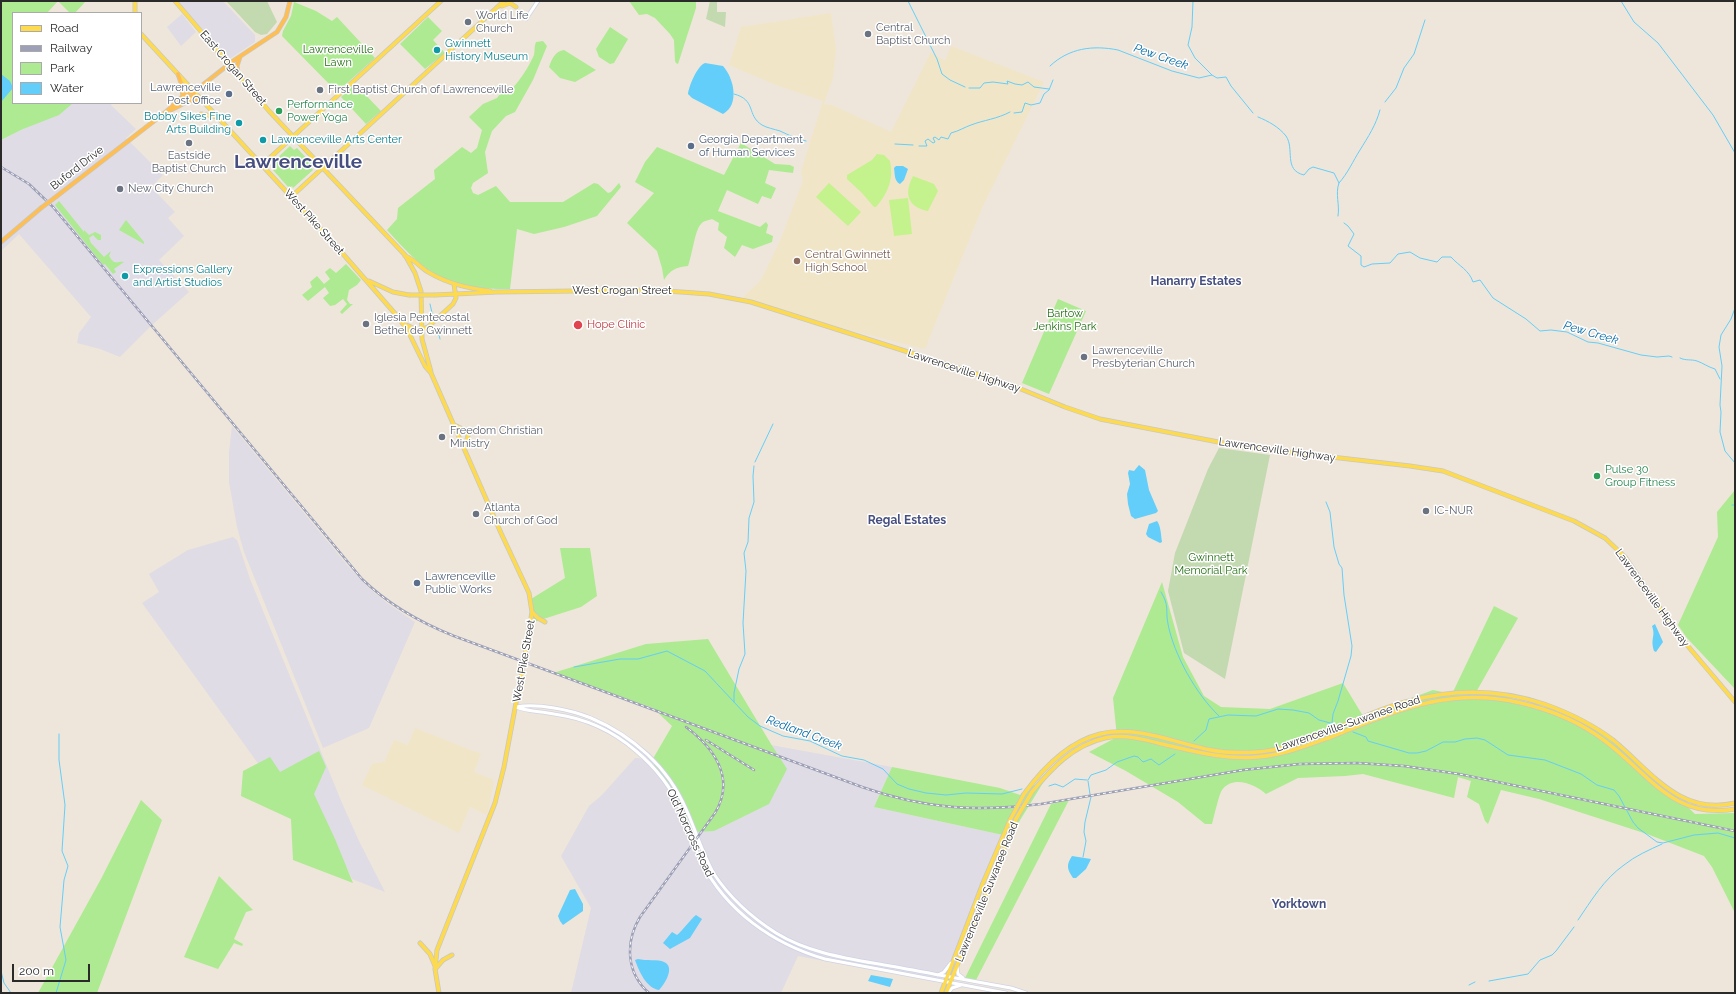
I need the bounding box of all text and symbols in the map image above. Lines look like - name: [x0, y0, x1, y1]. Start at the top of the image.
- place label: World Life Church: [476, 9, 529, 35]
- legend: [12, 12, 142, 104]
- marker: World Life Church: [463, 17, 473, 27]
- text: Road: [50, 21, 79, 35]
- place label: Central Baptist Church: [876, 21, 951, 47]
- street label: East Crogan Street: [197, 28, 269, 108]
- marker: Central Baptist Church: [863, 29, 873, 39]
- place label: Gwinnett History Museum: [445, 37, 528, 63]
- text: Railway: [50, 41, 92, 55]
- water label: Pew Creek: [1132, 41, 1190, 73]
- park label: Lawrenceville Lawn: [303, 43, 373, 69]
- marker: Gwinnett History Museum: [432, 45, 442, 55]
- text: Park: [50, 61, 75, 75]
- text: Water: [50, 81, 84, 95]
- place label: Lawrenceville Post Office: [150, 81, 221, 107]
- place label: First Baptist Church of Lawrenceville: [328, 83, 513, 97]
- marker: First Baptist Church of Lawrenceville: [315, 85, 325, 95]
- marker: Lawrenceville Post Office: [224, 89, 234, 99]
- place label: Performance Power Yoga: [287, 98, 353, 124]
- marker: Performance Power Yoga: [274, 106, 284, 116]
- place label: Bobby Sikes Fine Arts Building: [144, 110, 231, 136]
- marker: Bobby Sikes Fine Arts Building: [234, 118, 244, 128]
- place label: Lawrenceville Arts Center: [271, 133, 402, 147]
- place label: Georgia Department of Human Services: [699, 133, 803, 159]
- marker: Lawrenceville Arts Center: [258, 135, 268, 145]
- marker: Eastside Baptist Church: [184, 138, 194, 148]
- marker: Georgia Department of Human Services: [686, 141, 696, 151]
- street label: Buford Drive: [48, 143, 106, 193]
- place label: Eastside Baptist Church: [152, 149, 226, 175]
- district label: Lawrenceville: [234, 151, 362, 173]
- place label: New City Church: [128, 182, 213, 196]
- marker: New City Church: [115, 184, 125, 194]
- street label: West Pike Street: [281, 187, 347, 257]
- place label: Central Gwinnett High School: [805, 248, 890, 274]
- marker: Central Gwinnett High School: [792, 256, 802, 266]
- place label: Expressions Gallery and Artist Studios: [133, 263, 232, 289]
- marker: Expressions Gallery and Artist Studios: [120, 271, 130, 281]
- district label: Hanarry Estates: [1151, 274, 1241, 288]
- street label: West Crogan Street: [572, 284, 672, 298]
- park label: Bartow Jenkins Park: [1033, 307, 1097, 333]
- place label: Iglesia Pentecostal Bethel de Gwinnett: [374, 311, 472, 337]
- place label: Hope Clinic: [587, 318, 645, 332]
- water label: Pew Creek: [1562, 318, 1620, 348]
- marker: Iglesia Pentecostal Bethel de Gwinnett: [361, 319, 371, 329]
- marker: Hope Clinic: [572, 319, 584, 331]
- place label: Lawrenceville Presbyterian Church: [1092, 344, 1195, 370]
- street label: Lawrenceville Highway: [906, 347, 1022, 395]
- marker: Lawrenceville Presbyterian Church: [1079, 352, 1089, 362]
- place label: Freedom Christian Ministry: [450, 424, 543, 450]
- marker: Freedom Christian Ministry: [437, 432, 447, 442]
- street label: Lawrenceville Highway: [1218, 435, 1336, 465]
- place label: Pulse 30 Group Fitness: [1605, 463, 1675, 489]
- marker: Pulse 30 Group Fitness: [1592, 471, 1602, 481]
- place label: Atlanta Church of God: [484, 501, 558, 527]
- place label: IC-NUR: [1434, 504, 1473, 518]
- marker: IC-NUR: [1421, 506, 1431, 516]
- marker: Atlanta Church of God: [471, 509, 481, 519]
- district label: Regal Estates: [868, 513, 946, 527]
- street label: Lawrenceville Highway: [1612, 547, 1692, 649]
- park label: Gwinnett Memorial Park: [1174, 551, 1248, 577]
- place label: Lawrenceville Public Works: [425, 570, 496, 596]
- marker: Lawrenceville Public Works: [412, 578, 422, 588]
- street label: West Pike Street: [510, 619, 538, 703]
- street label: Lawrenceville-Suwanee Road: [1274, 693, 1422, 755]
- water label: Redland Creek: [764, 713, 844, 753]
- street label: Old Norcross Road: [664, 787, 716, 879]
- street label: Lawrenceville Suwanee Road: [953, 820, 1021, 964]
- district label: Yorktown: [1272, 897, 1326, 911]
- scale bar: [14, 956, 92, 982]
- text: 200 m: [19, 964, 54, 978]

